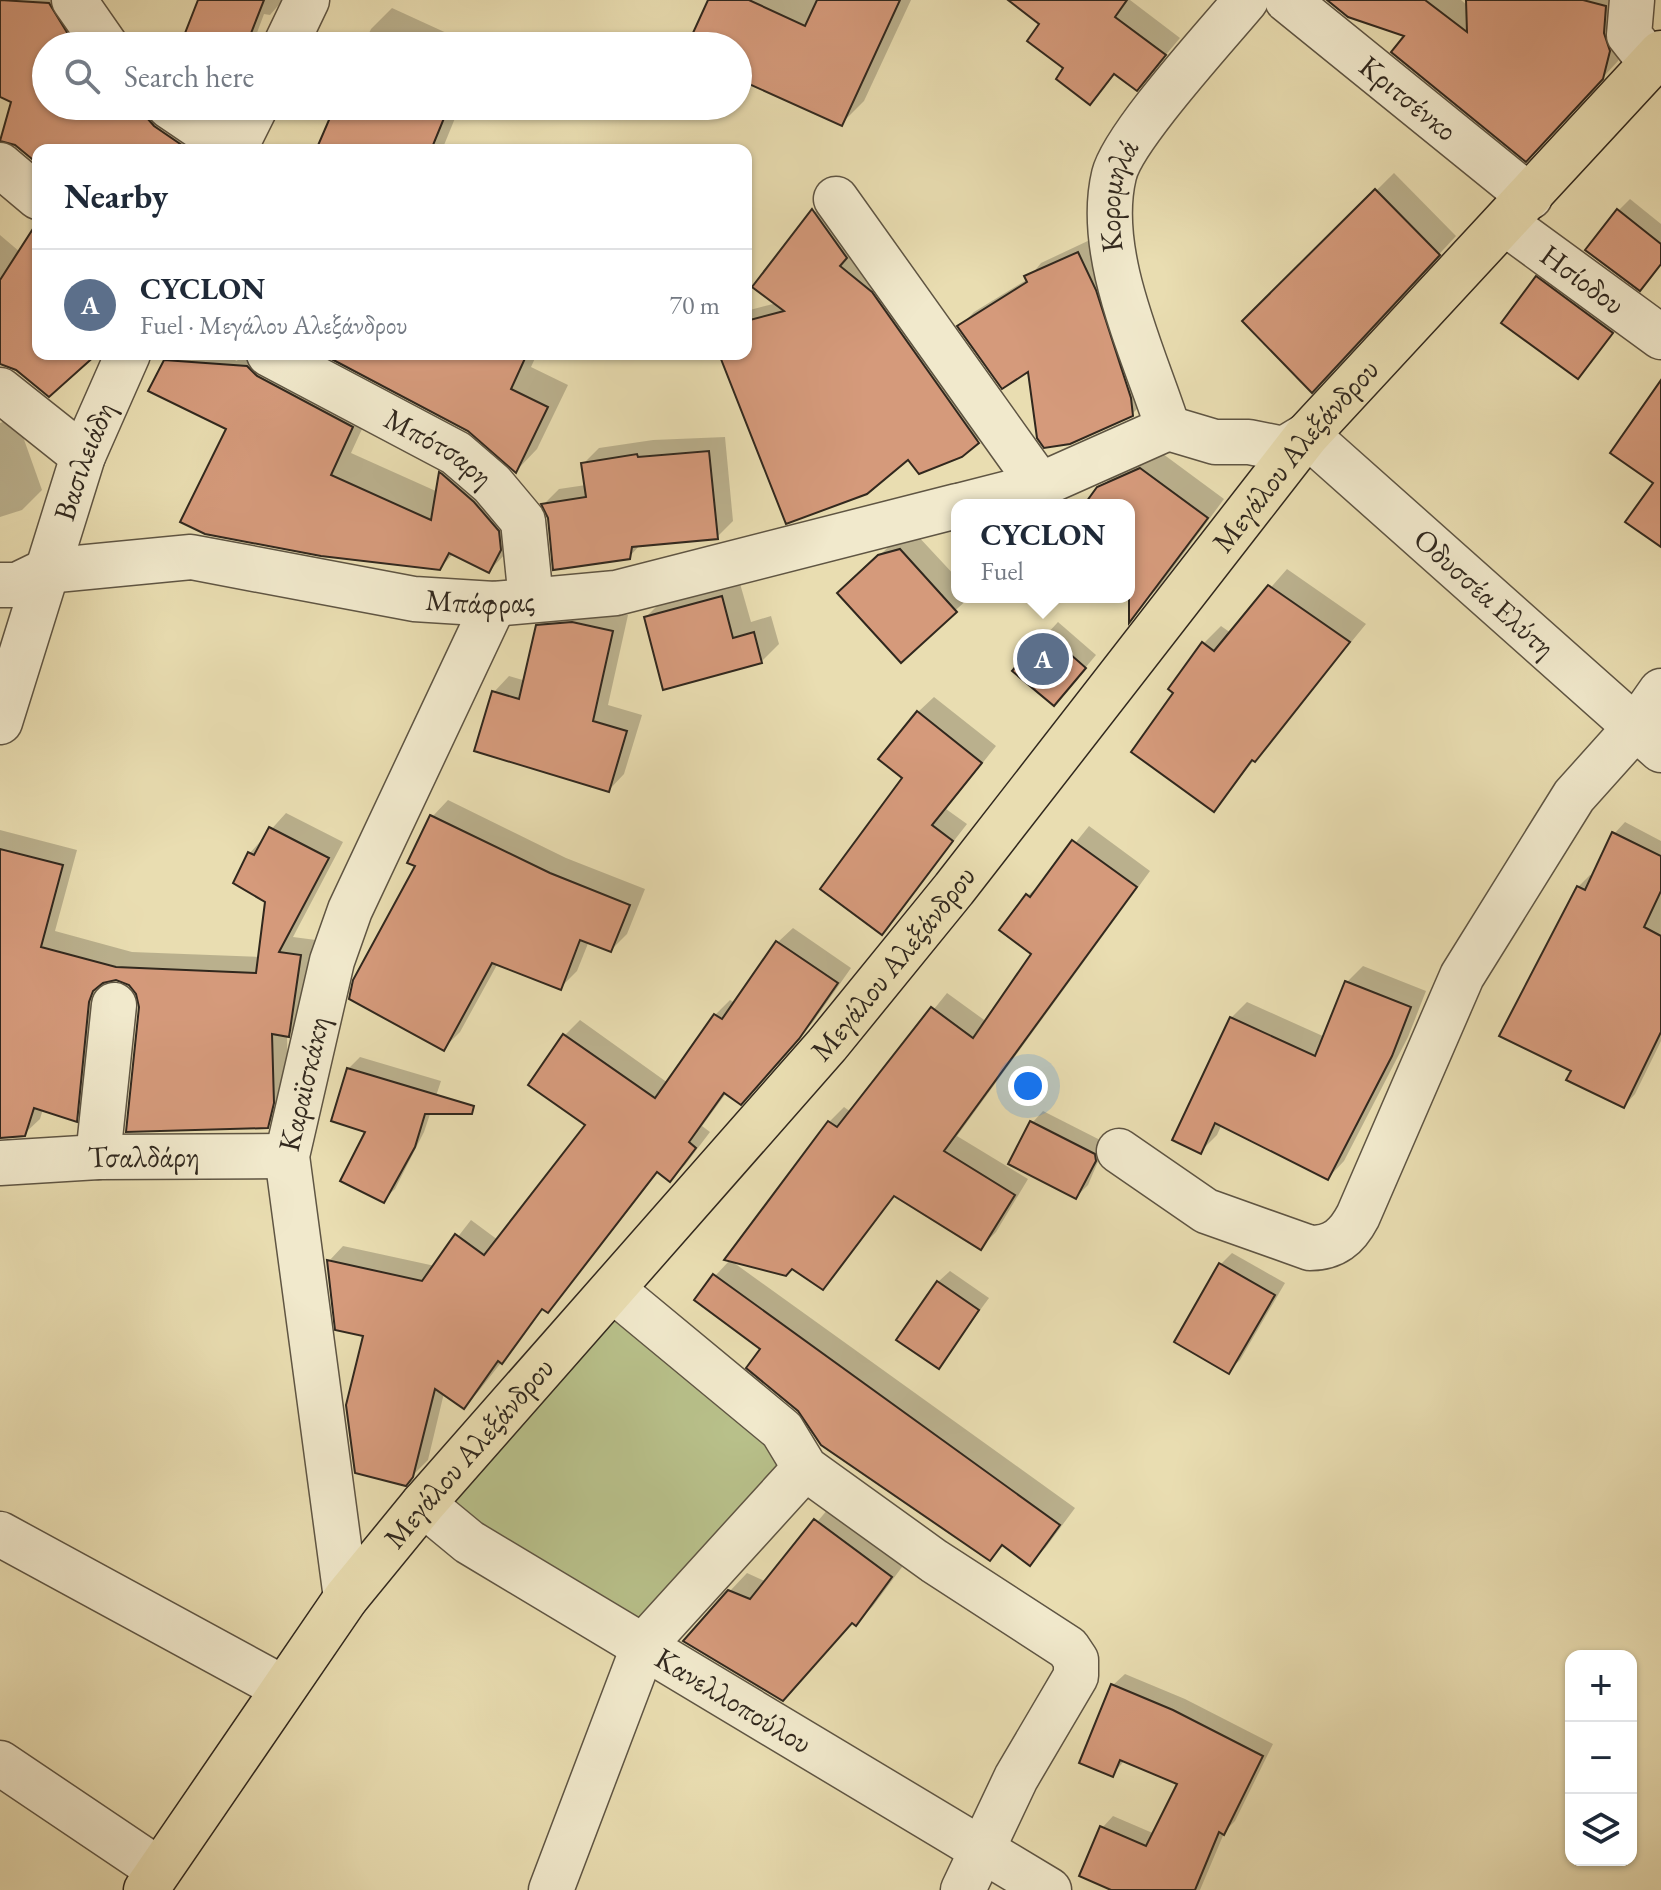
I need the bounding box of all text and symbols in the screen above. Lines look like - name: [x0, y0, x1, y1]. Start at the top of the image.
- search box: [32, 32, 752, 120]
- street label: Κριτσένκο: [1351, 46, 1466, 149]
- icon: search: [60, 54, 104, 98]
- text: Search here: [124, 57, 254, 96]
- street label: Κορομηλά: [1090, 131, 1147, 254]
- text: Nearby: [64, 174, 168, 218]
- street label: Ησίοδου: [1533, 235, 1633, 323]
- text: CYCLON: [140, 269, 265, 308]
- text: A: [81, 288, 99, 322]
- text: 70 m: [670, 288, 720, 322]
- text: Fuel · Μεγάλου Αλεξάνδρου: [140, 308, 408, 342]
- street label: Μεγάλου Αλεξάνδρου: [1203, 350, 1387, 560]
- street label: Βασιλειάδη: [44, 396, 124, 525]
- street label: Μπότσαρη: [378, 399, 502, 496]
- popup: [951, 499, 1135, 603]
- text: CYCLON: [980, 515, 1106, 554]
- street label: Οδυσσέα Ελύτη: [1406, 519, 1564, 666]
- text: Fuel: [980, 554, 1024, 588]
- street label: Μπάφρας: [424, 580, 536, 623]
- pin: A: [1017, 629, 1069, 689]
- street label: Μεγάλου Αλεξάνδρου: [802, 858, 984, 1069]
- street label: Καραϊσκάκη: [269, 1012, 338, 1155]
- your location: [1008, 1066, 1048, 1106]
- street label: Τσαλδάρη: [87, 1136, 200, 1177]
- street label: Μεγάλου Αλεξάνδρου: [375, 1349, 562, 1556]
- street label: Κανελλοπούλου: [648, 1638, 819, 1762]
- map controls: [1565, 1650, 1637, 1866]
- button: +: [1565, 1650, 1637, 1722]
- button: −: [1565, 1722, 1637, 1794]
- button: layers: [1565, 1794, 1637, 1866]

